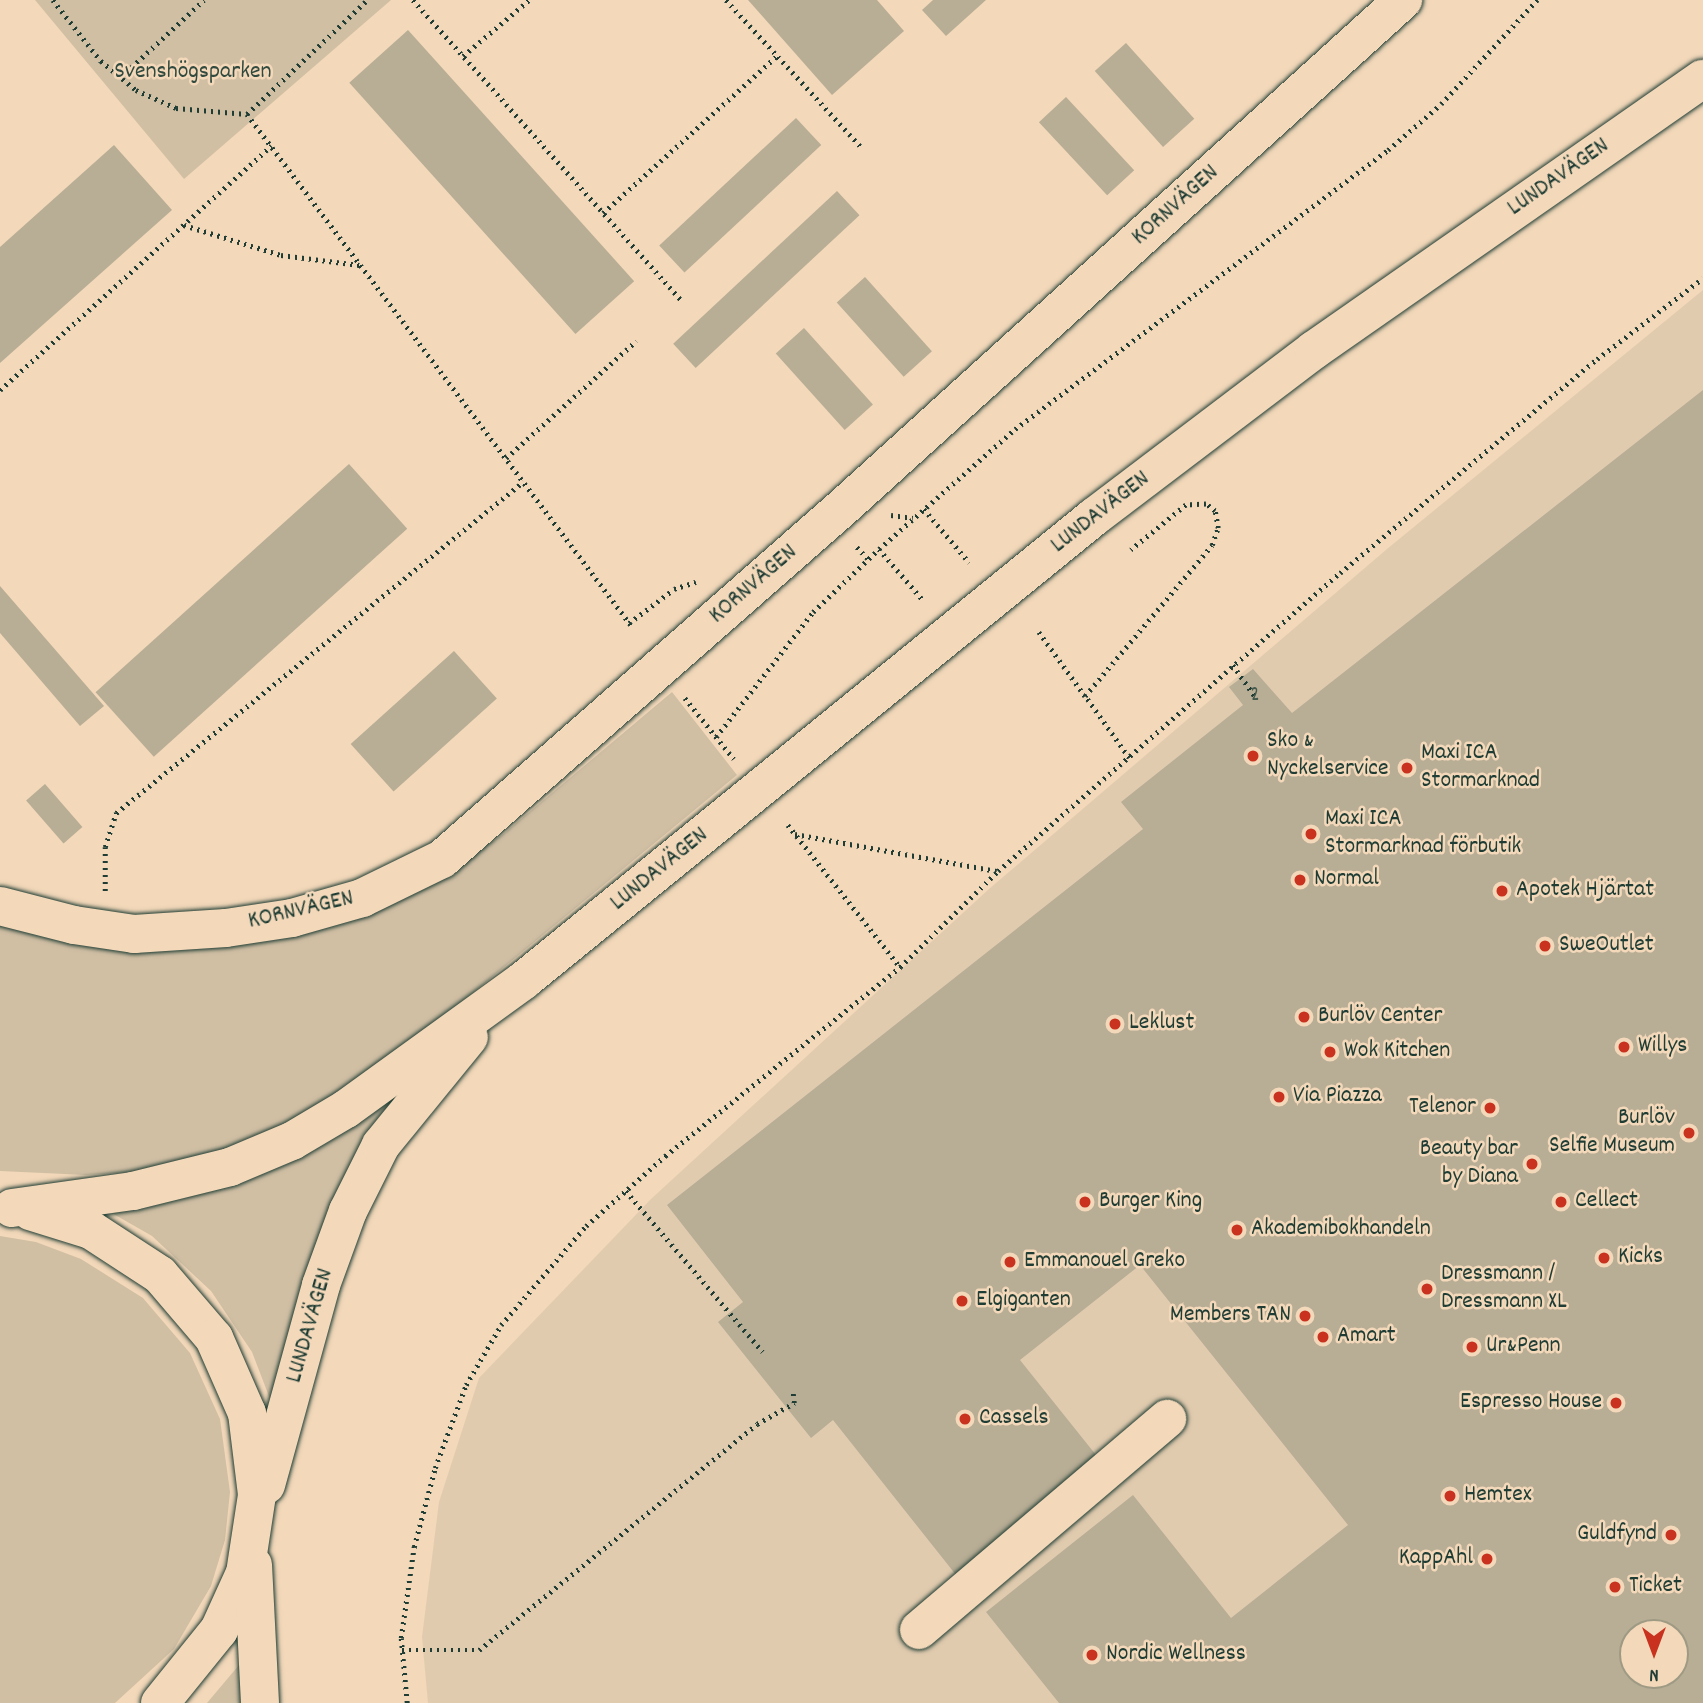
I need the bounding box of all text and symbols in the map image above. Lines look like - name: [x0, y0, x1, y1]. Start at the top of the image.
- park label: Svenshögsparken: [114, 59, 272, 87]
- street label: LUNDAVÄGEN: [1503, 132, 1615, 224]
- street label: KORNVÄGEN: [1127, 159, 1225, 253]
- street label: LUNDAVÄGEN: [1046, 465, 1156, 561]
- street label: KORNVÄGEN: [704, 539, 804, 631]
- house number: 2: [1250, 683, 1260, 709]
- place label: Sko & Nyckelservice: [1267, 728, 1389, 784]
- place label: Maxi ICA Stormarknad: [1421, 740, 1540, 796]
- marker: Sko & Nyckelservice: [1245, 748, 1261, 764]
- marker: Maxi ICA Stormarknad: [1399, 760, 1415, 776]
- place label: Maxi ICA Stormarknad förbutik: [1325, 806, 1521, 862]
- street label: LUNDAVÄGEN: [605, 822, 715, 918]
- marker: Maxi ICA Stormarknad förbutik: [1303, 826, 1319, 842]
- place label: Normal: [1314, 866, 1379, 894]
- marker: Normal: [1292, 872, 1308, 888]
- place label: Apotek Hjärtat: [1516, 877, 1654, 905]
- marker: Apotek Hjärtat: [1494, 883, 1510, 899]
- street label: KORNVÄGEN: [246, 885, 356, 937]
- place label: SweOutlet: [1559, 932, 1654, 960]
- marker: SweOutlet: [1537, 938, 1553, 954]
- place label: Burlöv Center: [1318, 1003, 1442, 1031]
- marker: Burlöv Center: [1296, 1009, 1312, 1025]
- place label: Leklust: [1129, 1010, 1194, 1038]
- marker: Leklust: [1107, 1016, 1123, 1032]
- place label: Willys: [1638, 1033, 1687, 1061]
- place label: Wok Kitchen: [1344, 1038, 1450, 1066]
- marker: Willys: [1616, 1039, 1632, 1055]
- marker: Wok Kitchen: [1322, 1044, 1338, 1060]
- place label: Via Piazza: [1293, 1083, 1382, 1111]
- marker: Via Piazza: [1271, 1089, 1287, 1105]
- place label: Telenor: [1409, 1094, 1476, 1122]
- marker: Telenor: [1482, 1100, 1498, 1116]
- place label: Burlöv Selfie Museum: [1549, 1105, 1675, 1161]
- marker: Burlöv Selfie Museum: [1681, 1125, 1697, 1141]
- place label: Beauty bar by Diana: [1420, 1136, 1518, 1192]
- marker: Beauty bar by Diana: [1524, 1156, 1540, 1172]
- place label: Burger King: [1099, 1188, 1202, 1216]
- place label: Cellect: [1575, 1188, 1638, 1216]
- marker: Burger King: [1077, 1194, 1093, 1210]
- marker: Cellect: [1553, 1194, 1569, 1210]
- place label: Akademibokhandeln: [1251, 1216, 1431, 1244]
- marker: Akademibokhandeln: [1229, 1222, 1245, 1238]
- place label: Kicks: [1618, 1244, 1663, 1272]
- place label: Emmanouel Greko: [1024, 1248, 1185, 1276]
- marker: Kicks: [1596, 1250, 1612, 1266]
- marker: Emmanouel Greko: [1002, 1254, 1018, 1270]
- place label: Dressmann / Dressmann XL: [1441, 1261, 1567, 1317]
- street label: LUNDAVÄGEN: [281, 1266, 341, 1386]
- marker: Dressmann / Dressmann XL: [1419, 1281, 1435, 1297]
- place label: Elgiganten: [976, 1287, 1071, 1315]
- marker: Elgiganten: [954, 1293, 970, 1309]
- place label: Members TAN: [1170, 1302, 1291, 1330]
- marker: Members TAN: [1297, 1308, 1313, 1324]
- place label: Amart: [1337, 1323, 1396, 1351]
- marker: Amart: [1315, 1329, 1331, 1345]
- place label: Ur&Penn: [1486, 1333, 1561, 1361]
- marker: Ur&Penn: [1464, 1339, 1480, 1355]
- place label: Espresso House: [1460, 1389, 1602, 1417]
- marker: Espresso House: [1608, 1395, 1624, 1411]
- place label: Cassels: [979, 1405, 1049, 1433]
- marker: Cassels: [957, 1411, 973, 1427]
- place label: Hemtex: [1464, 1482, 1532, 1510]
- marker: Hemtex: [1442, 1488, 1458, 1504]
- place label: Guldfynd: [1577, 1521, 1657, 1549]
- marker: Guldfynd: [1663, 1527, 1679, 1543]
- place label: KappAhl: [1399, 1545, 1473, 1573]
- marker: KappAhl: [1479, 1551, 1495, 1567]
- place label: Ticket: [1629, 1573, 1682, 1601]
- marker: Ticket: [1607, 1579, 1623, 1595]
- north arrow: [1619, 1619, 1689, 1689]
- place label: Nordic Wellness: [1106, 1641, 1246, 1669]
- marker: Nordic Wellness: [1084, 1647, 1100, 1663]
- text: N: [1649, 1660, 1659, 1687]

